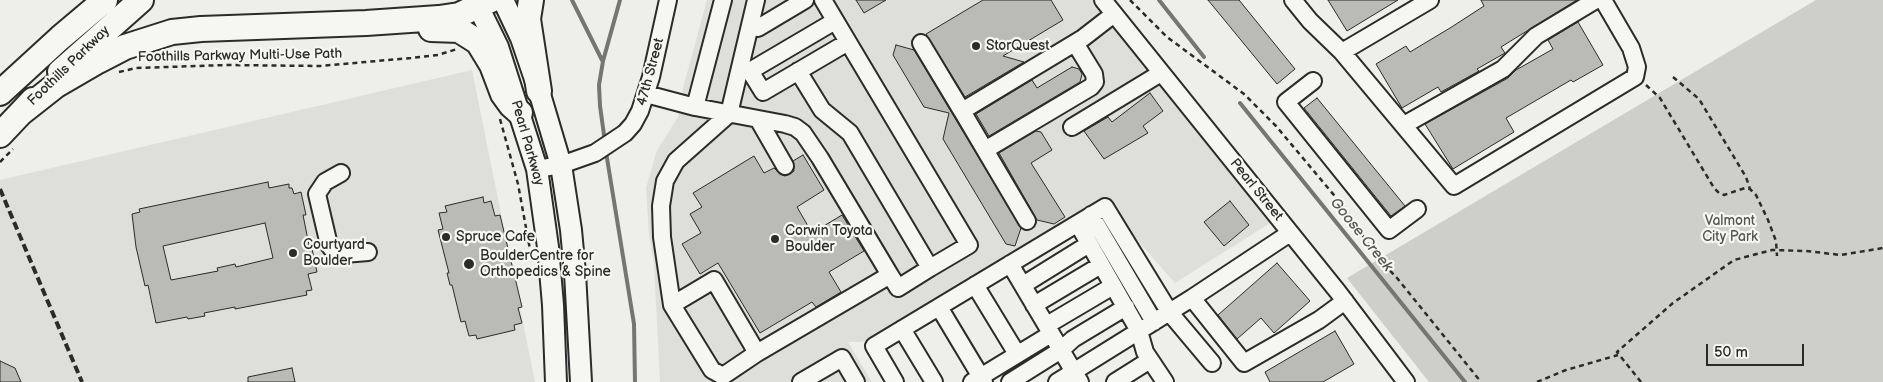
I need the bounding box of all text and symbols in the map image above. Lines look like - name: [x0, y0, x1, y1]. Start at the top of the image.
- street label: Foothills Parkway: [24, 23, 114, 109]
- street label: 47th Street: [634, 36, 668, 108]
- place label: StorQuest: [986, 38, 1050, 54]
- marker: StorQuest: [970, 40, 982, 52]
- street label: Foothills Parkway Multi-Use Path: [138, 46, 342, 66]
- street label: Pearl Parkway: [507, 98, 547, 188]
- street label: Pearl Street: [1226, 156, 1286, 224]
- water label: Goose Creek: [1326, 194, 1396, 276]
- park label: Valmont City Park: [1702, 213, 1758, 246]
- place label: Corwin Toyota Boulder: [785, 223, 873, 256]
- place label: Spruce Cafe: [456, 229, 535, 245]
- marker: Spruce Cafe: [440, 231, 452, 243]
- marker: Corwin Toyota Boulder: [769, 233, 781, 245]
- place label: Courtyard Boulder: [303, 237, 365, 270]
- marker: Courtyard Boulder: [287, 247, 299, 259]
- place label: BoulderCentre for Orthopedics & Spine: [480, 248, 611, 280]
- marker: BoulderCentre for Orthopedics & Spine: [462, 257, 476, 271]
- scale bar: [1708, 334, 1806, 366]
- text: 50 m: [1714, 343, 1748, 362]

